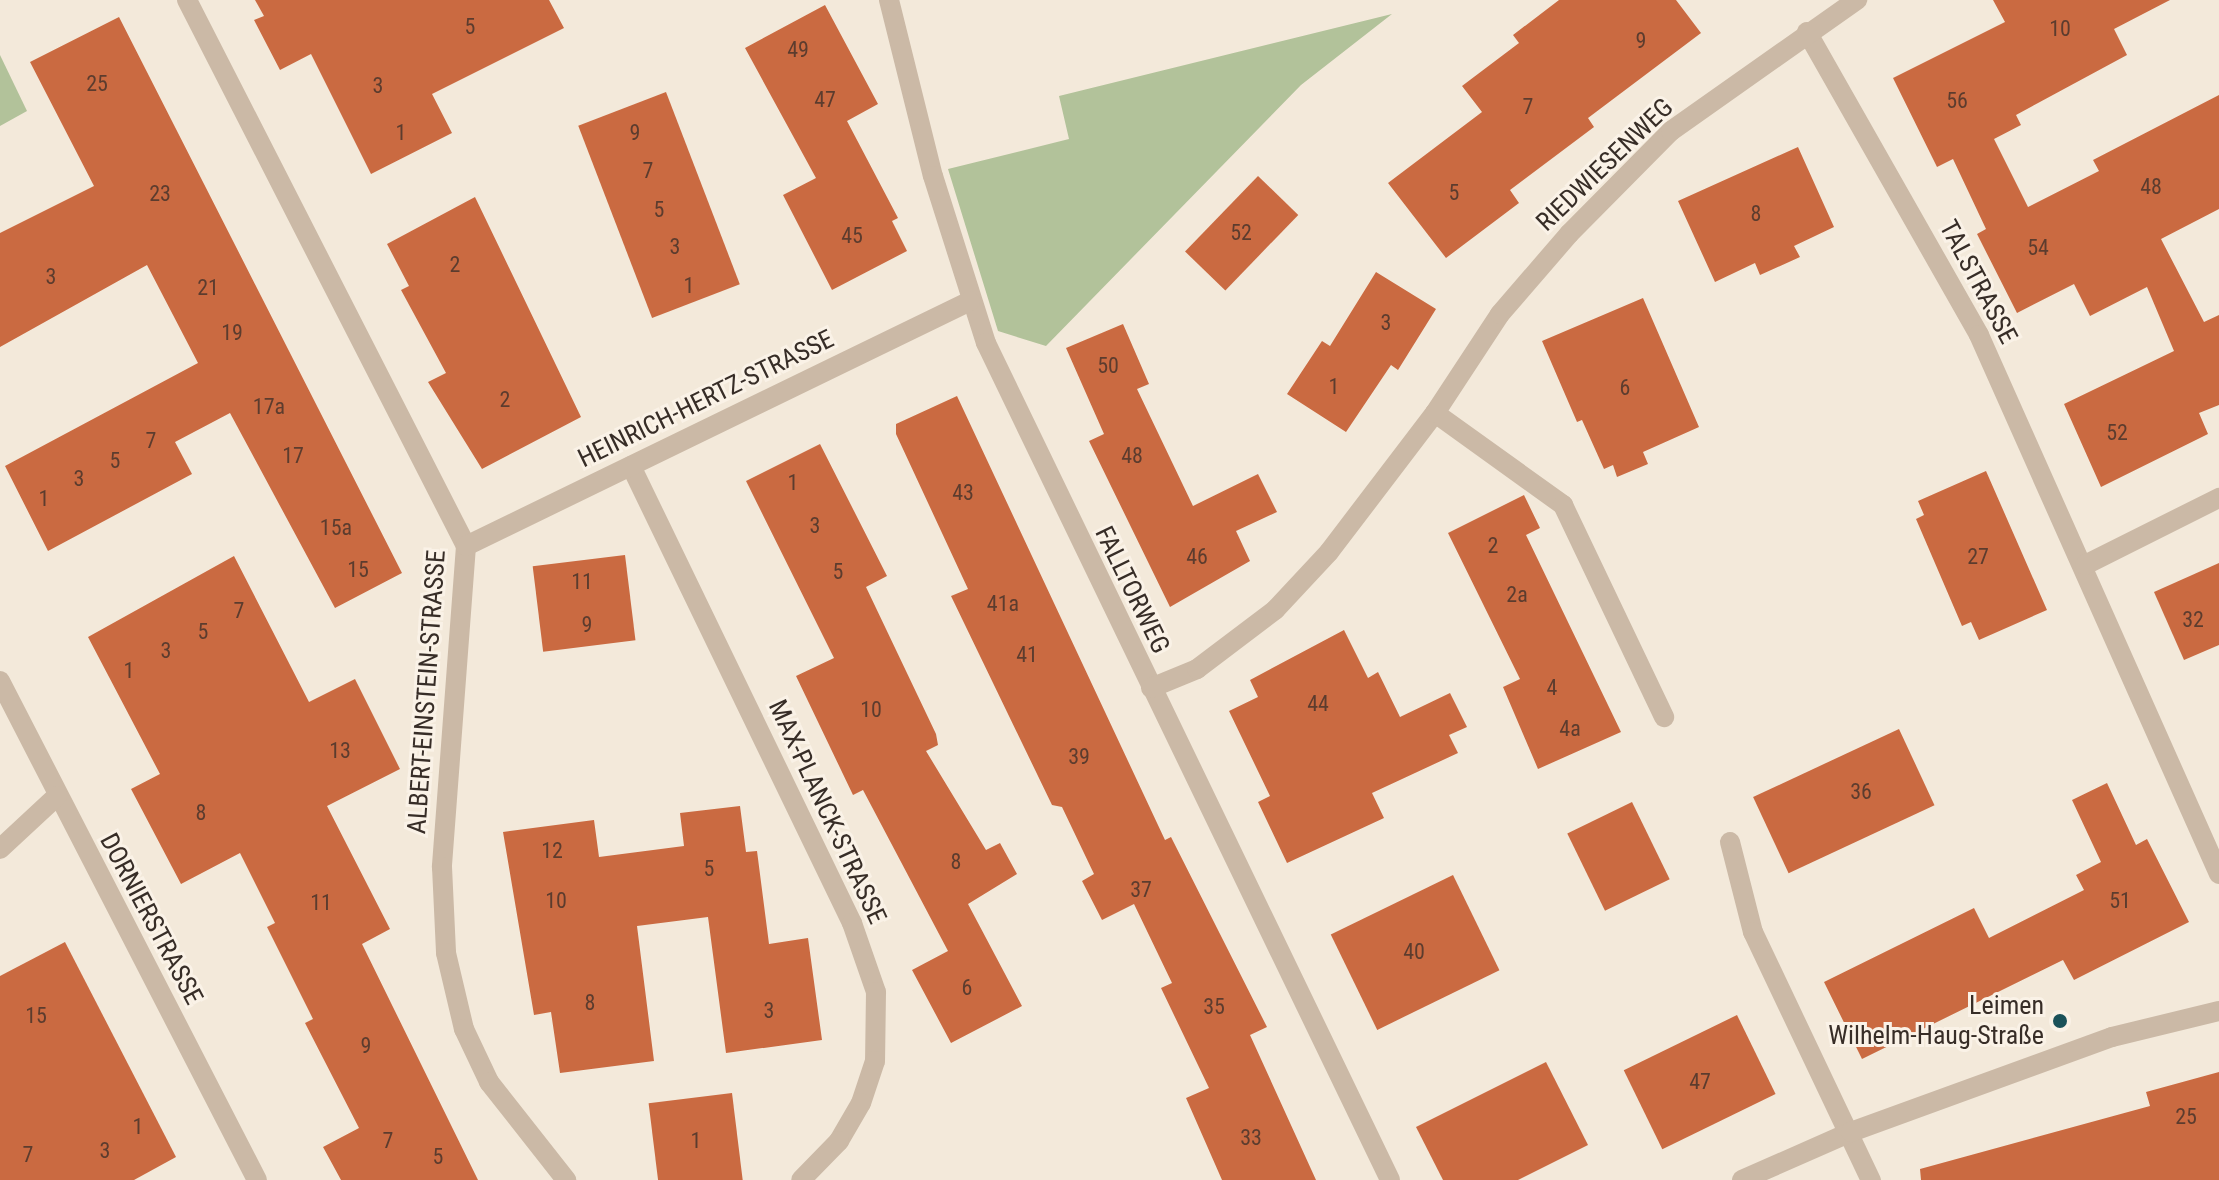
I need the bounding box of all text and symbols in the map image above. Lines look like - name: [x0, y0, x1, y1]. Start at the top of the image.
- house number: 5: [465, 14, 475, 40]
- house number: 10: [2049, 16, 2071, 42]
- house number: 9: [1636, 28, 1646, 54]
- house number: 49: [787, 37, 809, 63]
- house number: 25: [86, 71, 108, 97]
- house number: 3: [373, 73, 383, 99]
- house number: 47: [814, 87, 836, 113]
- house number: 56: [1946, 88, 1968, 114]
- street label: RIEDWIESENWEG: [1530, 92, 1680, 238]
- house number: 7: [1523, 94, 1533, 120]
- house number: 1: [396, 120, 406, 146]
- house number: 9: [630, 120, 640, 146]
- house number: 7: [643, 158, 653, 184]
- house number: 48: [2140, 174, 2162, 200]
- house number: 5: [1449, 180, 1459, 206]
- house number: 23: [149, 181, 171, 207]
- house number: 5: [654, 197, 664, 223]
- house number: 8: [1751, 201, 1761, 227]
- street label: TALSTRASSE: [1932, 215, 2024, 349]
- house number: 52: [1230, 220, 1252, 246]
- house number: 45: [841, 223, 863, 249]
- house number: 3: [670, 234, 680, 260]
- house number: 54: [2027, 235, 2049, 261]
- house number: 2: [450, 252, 460, 278]
- house number: 3: [46, 264, 56, 290]
- house number: 1: [684, 273, 694, 299]
- house number: 21: [197, 275, 219, 301]
- house number: 3: [1381, 310, 1391, 336]
- house number: 19: [221, 320, 243, 346]
- street label: HEINRICH-HERTZ-STRASSE: [573, 324, 839, 474]
- house number: 50: [1097, 353, 1119, 379]
- house number: 1: [1329, 374, 1339, 400]
- house number: 6: [1620, 375, 1630, 401]
- house number: 2: [500, 387, 510, 413]
- house number: 17a: [253, 394, 285, 420]
- house number: 52: [2106, 420, 2128, 446]
- house number: 7: [146, 428, 156, 454]
- house number: 17: [282, 443, 304, 469]
- house number: 48: [1121, 443, 1143, 469]
- house number: 5: [110, 448, 120, 474]
- house number: 3: [74, 466, 84, 492]
- house number: 1: [788, 470, 798, 496]
- house number: 43: [952, 480, 974, 506]
- house number: 1: [39, 486, 49, 512]
- house number: 3: [810, 513, 820, 539]
- house number: 15a: [320, 515, 352, 541]
- street label: FALLTORWEG: [1088, 521, 1176, 659]
- house number: 2: [1488, 533, 1498, 559]
- house number: 46: [1186, 544, 1208, 570]
- house number: 27: [1967, 544, 1989, 570]
- street label: ALBERT-EINSTEIN-STRASSE: [402, 549, 452, 835]
- house number: 15: [347, 557, 369, 583]
- house number: 5: [833, 559, 843, 585]
- house number: 11: [571, 569, 593, 595]
- house number: 2a: [1506, 582, 1528, 608]
- house number: 41a: [987, 591, 1019, 617]
- house number: 7: [234, 598, 244, 624]
- house number: 32: [2182, 607, 2204, 633]
- house number: 9: [582, 612, 592, 638]
- house number: 5: [198, 619, 208, 645]
- house number: 3: [161, 638, 171, 664]
- house number: 41: [1016, 642, 1038, 668]
- house number: 1: [124, 658, 134, 684]
- house number: 4: [1547, 675, 1557, 701]
- house number: 44: [1307, 691, 1329, 717]
- street label: MAX-PLANCK-STRASSE: [761, 695, 893, 929]
- house number: 10: [860, 697, 882, 723]
- house number: 4a: [1559, 716, 1581, 742]
- house number: 13: [329, 738, 351, 764]
- house number: 39: [1068, 744, 1090, 770]
- house number: 36: [1850, 779, 1872, 805]
- house number: 8: [196, 800, 206, 826]
- street label: DORNIERSTRASSE: [93, 828, 209, 1010]
- house number: 12: [541, 838, 563, 864]
- house number: 8: [951, 849, 961, 875]
- house number: 5: [704, 856, 714, 882]
- house number: 37: [1130, 877, 1152, 903]
- house number: 10: [545, 888, 567, 914]
- house number: 51: [2109, 888, 2131, 914]
- house number: 11: [310, 890, 332, 916]
- house number: 40: [1403, 939, 1425, 965]
- house number: 6: [962, 975, 972, 1001]
- house number: 8: [585, 990, 595, 1016]
- place label: Leimen Wilhelm-Haug-Straße: [1828, 990, 2044, 1052]
- house number: 35: [1203, 994, 1225, 1020]
- house number: 3: [764, 998, 774, 1024]
- house number: 15: [25, 1003, 47, 1029]
- marker: Leimen Wilhelm-Haug-Straße: [2051, 1012, 2069, 1030]
- house number: 9: [361, 1033, 371, 1059]
- house number: 47: [1689, 1069, 1711, 1095]
- house number: 25: [2175, 1104, 2197, 1130]
- house number: 1: [133, 1114, 143, 1140]
- house number: 33: [1240, 1125, 1262, 1151]
- house number: 7: [383, 1128, 393, 1154]
- house number: 1: [691, 1128, 701, 1154]
- house number: 3: [100, 1138, 110, 1164]
- house number: 7: [23, 1142, 33, 1168]
- house number: 5: [433, 1144, 443, 1170]

